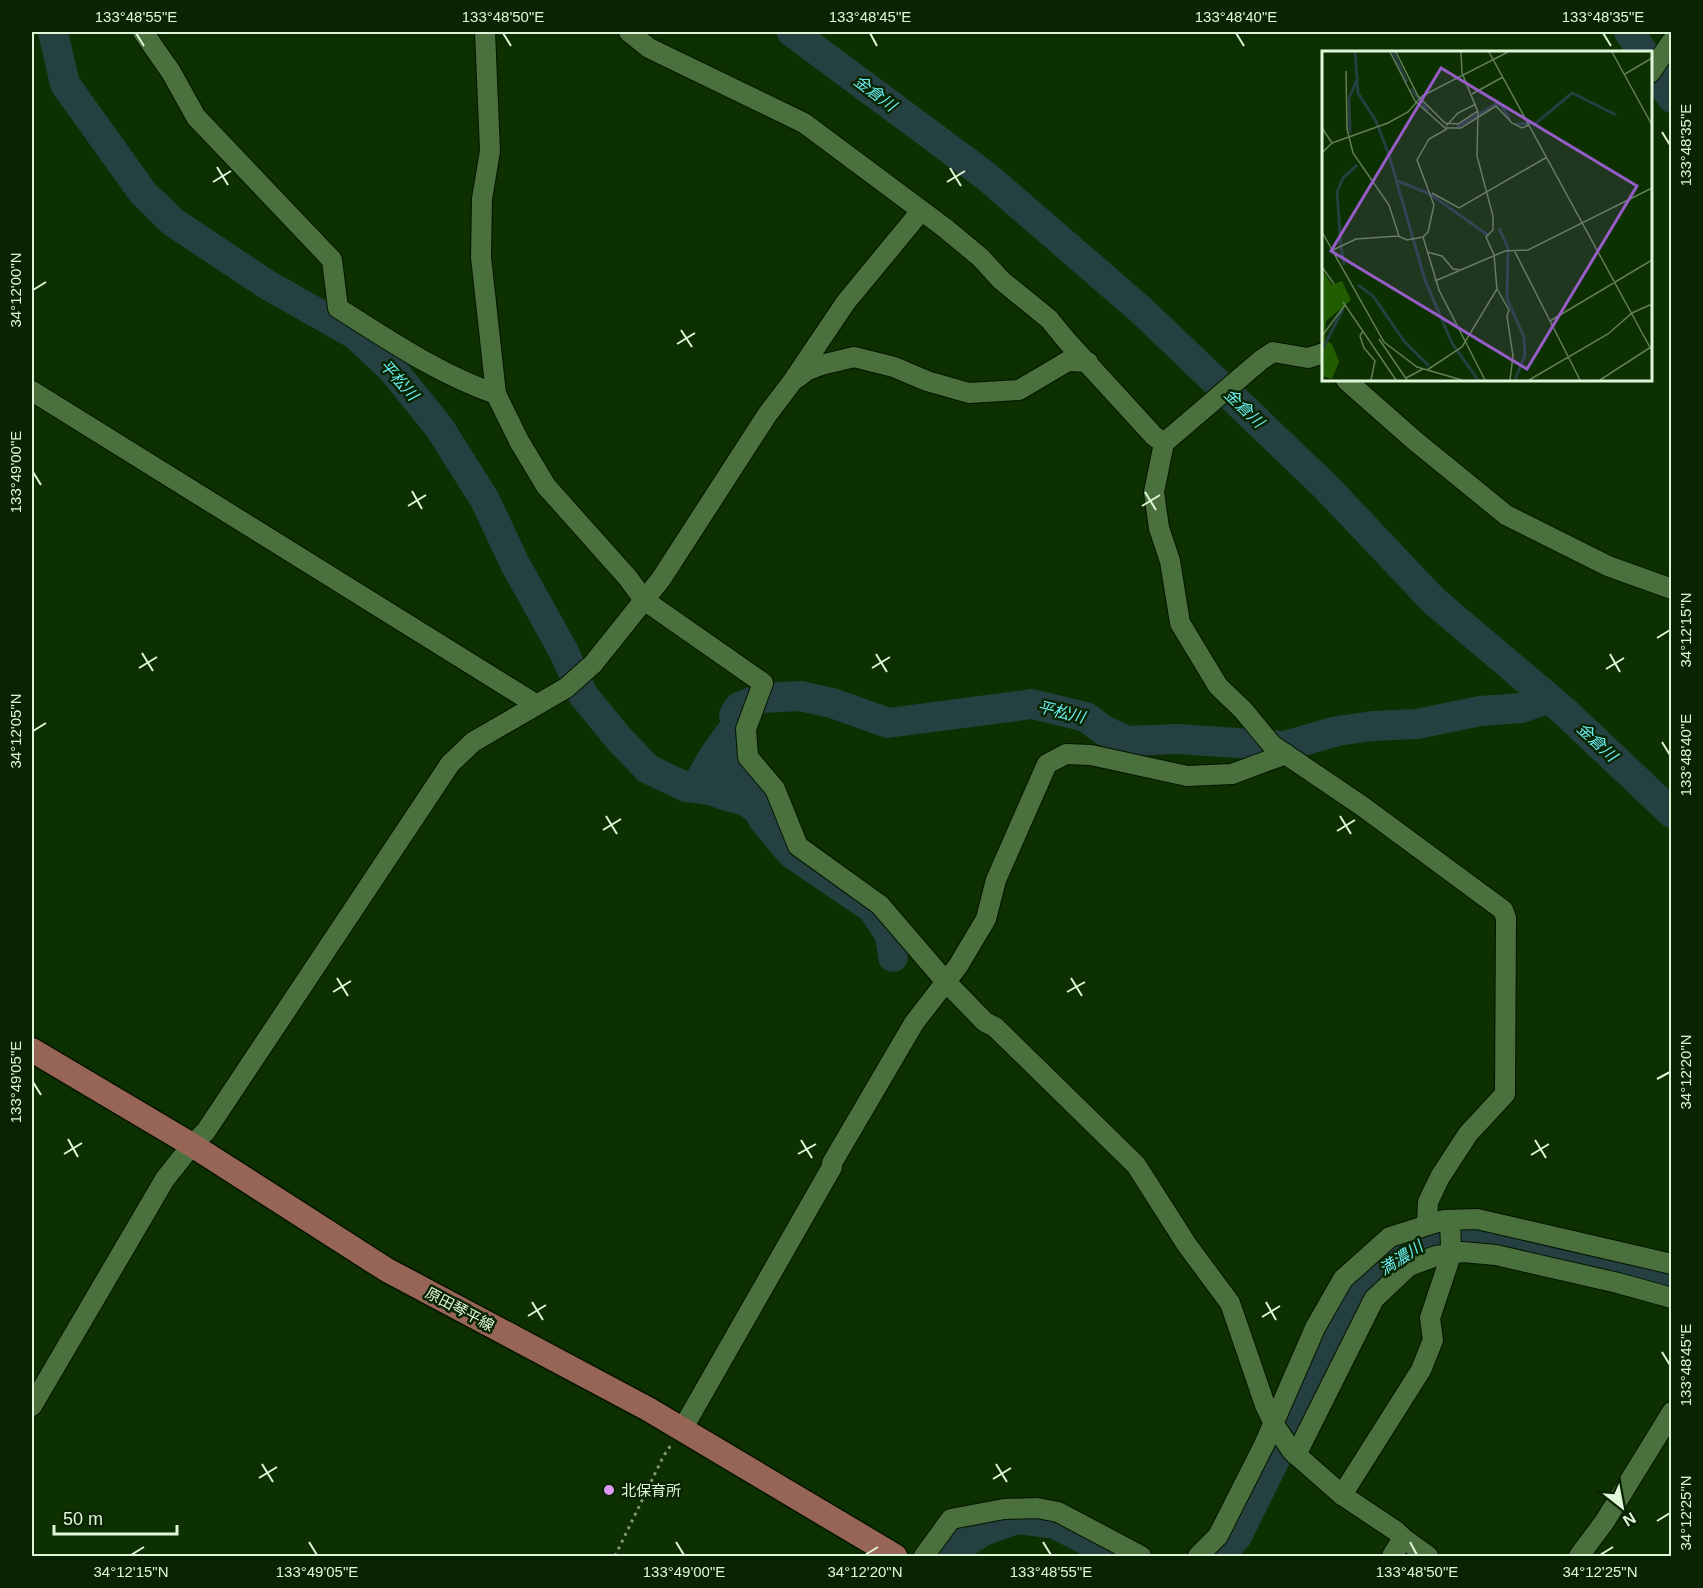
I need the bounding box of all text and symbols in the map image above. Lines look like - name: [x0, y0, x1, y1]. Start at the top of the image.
- text: 133°48'55"E: [95, 8, 177, 25]
- text: 133°48'50"E: [462, 8, 544, 25]
- text: 133°48'45"E: [829, 8, 911, 25]
- text: 133°48'40"E: [1195, 8, 1277, 25]
- text: 133°48'35"E: [1562, 8, 1644, 25]
- inset map: [1322, 51, 1652, 381]
- water label: 金倉川: [851, 72, 901, 115]
- text: 133°48'35"E: [1677, 104, 1694, 186]
- text: 34°12'00"N: [7, 252, 24, 328]
- water label: 平松川: [377, 356, 423, 405]
- water label: 金倉川: [1221, 385, 1269, 432]
- text: 133°49'00"E: [7, 431, 24, 513]
- text: 34°12'15"N: [1677, 592, 1694, 668]
- text: 34°12'05"N: [7, 693, 24, 769]
- water label: 平松川: [1036, 698, 1088, 727]
- text: 133°48'40"E: [1677, 714, 1694, 796]
- water label: 金倉川: [1574, 719, 1622, 766]
- text: 34°12'20"N: [1677, 1034, 1694, 1110]
- text: 133°49'05"E: [7, 1041, 24, 1123]
- water label: 満濃川: [1376, 1237, 1427, 1278]
- street label: 原田琴平線: [423, 1284, 497, 1334]
- text: 133°48'45"E: [1677, 1324, 1694, 1406]
- text: 34°12'25"N: [1677, 1475, 1694, 1551]
- north arrow: [1592, 1477, 1652, 1537]
- place label: 北保育所: [621, 1482, 681, 1499]
- marker: 北保育所: [602, 1483, 616, 1497]
- scale bar: [54, 1498, 177, 1536]
- text: 50 m: [63, 1509, 103, 1529]
- text: N: [1620, 1509, 1639, 1530]
- text: 34°12'15"N: [93, 1563, 169, 1580]
- text: 133°49'05"E: [276, 1563, 358, 1580]
- text: 133°49'00"E: [643, 1563, 725, 1580]
- text: 34°12'20"N: [827, 1563, 903, 1580]
- text: 133°48'55"E: [1010, 1563, 1092, 1580]
- text: 133°48'50"E: [1376, 1563, 1458, 1580]
- text: 34°12'25"N: [1562, 1563, 1638, 1580]

